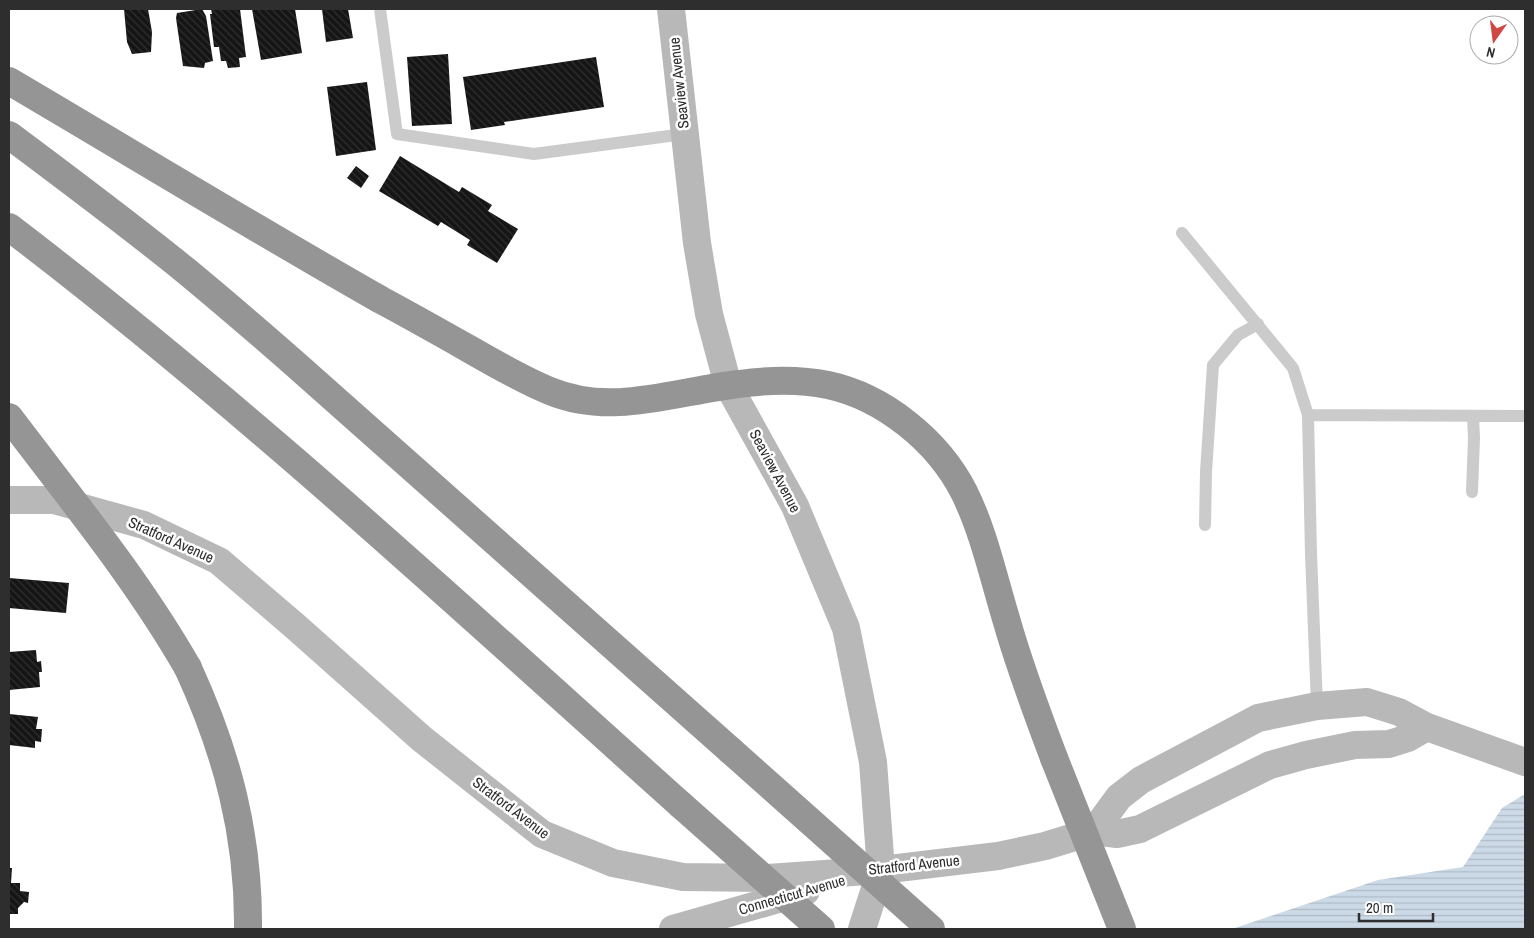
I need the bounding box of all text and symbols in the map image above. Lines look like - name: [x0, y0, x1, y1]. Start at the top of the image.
- north arrow: [1469, 15, 1519, 65]
- street label: Seaview Avenue: [663, 36, 694, 130]
- text: N: [1485, 43, 1497, 62]
- street label: Seaview Avenue: [745, 425, 806, 516]
- street label: Stratford Avenue: [125, 511, 217, 568]
- street label: Stratford Avenue: [468, 772, 554, 844]
- street label: Stratford Avenue: [867, 849, 961, 880]
- street label: Connecticut Avenue: [736, 869, 848, 920]
- scale bar: [1359, 890, 1433, 922]
- text: 20 m: [1366, 897, 1393, 918]

